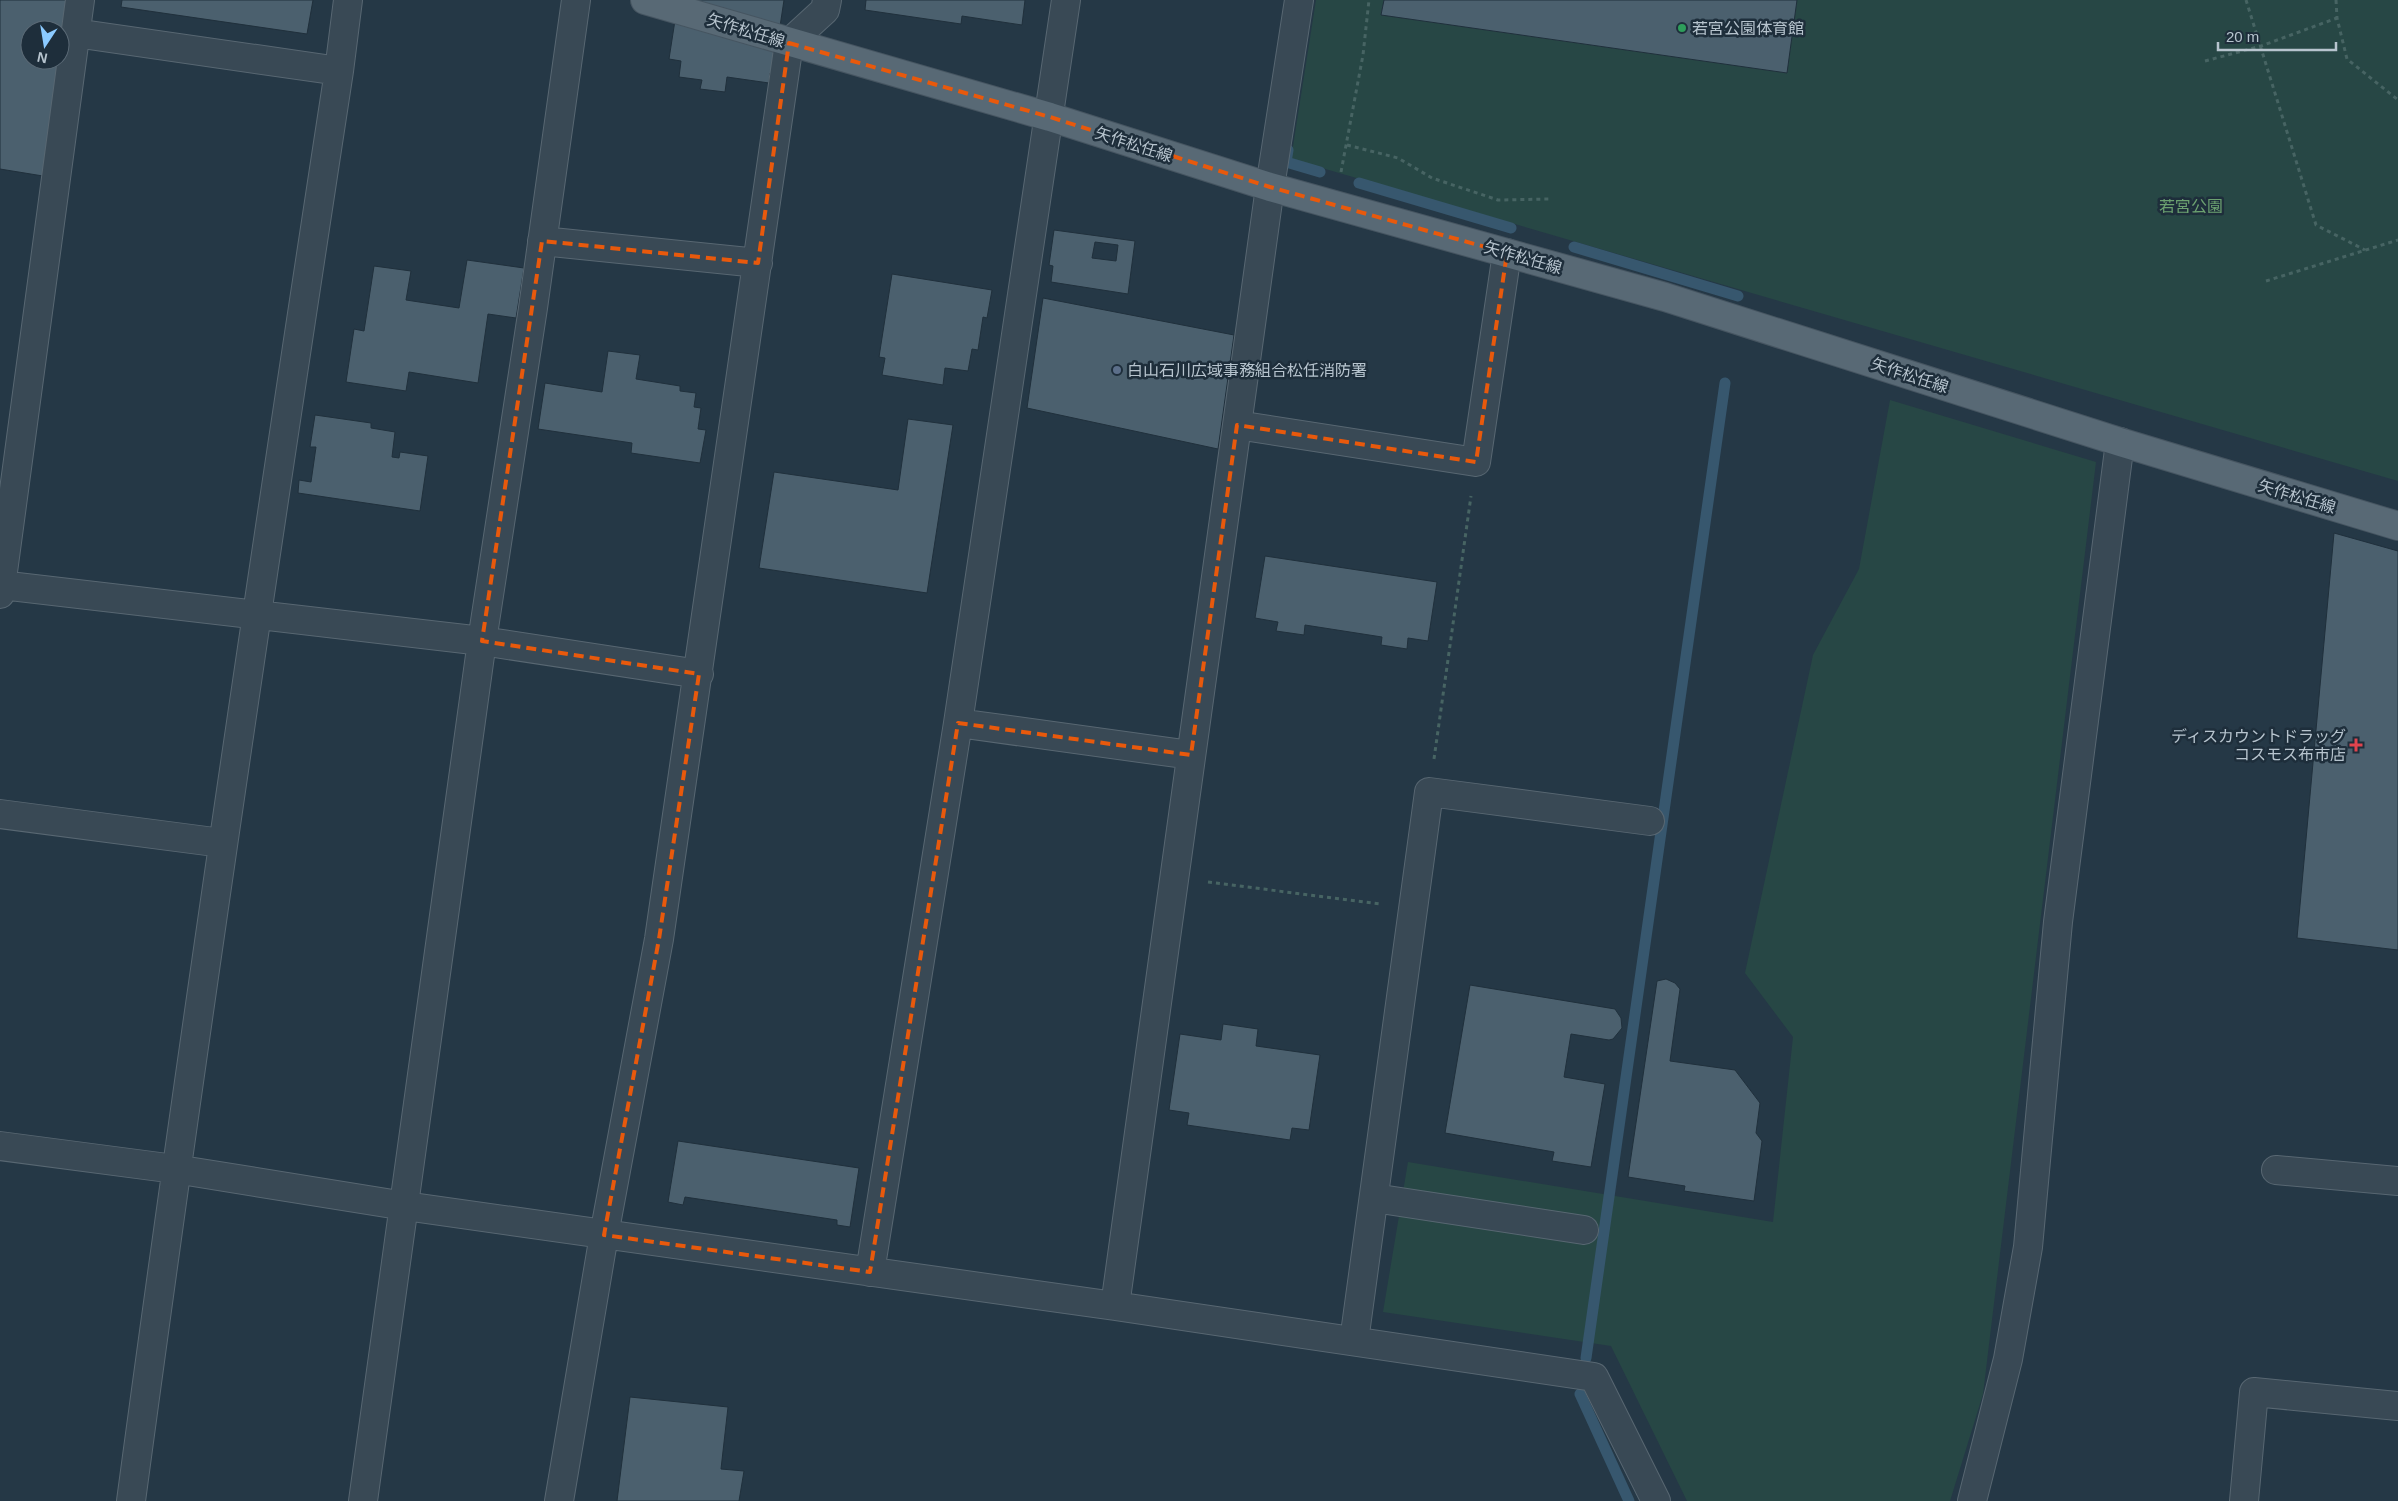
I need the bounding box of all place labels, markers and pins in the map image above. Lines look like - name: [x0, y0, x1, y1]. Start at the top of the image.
- place label: 若宮公園体育館: [1692, 20, 1804, 37]
- marker: 若宮公園体育館: [1676, 22, 1688, 34]
- place label: 白山石川広域事務組合松任消防署: [1127, 362, 1367, 379]
- marker: 白山石川広域事務組合松任消防署: [1111, 364, 1123, 376]
- place label: ディスカウントドラッグ コスモス布市店: [2171, 728, 2346, 763]
- marker: ディスカウントドラッグ コスモス布市店: [2350, 739, 2362, 751]

